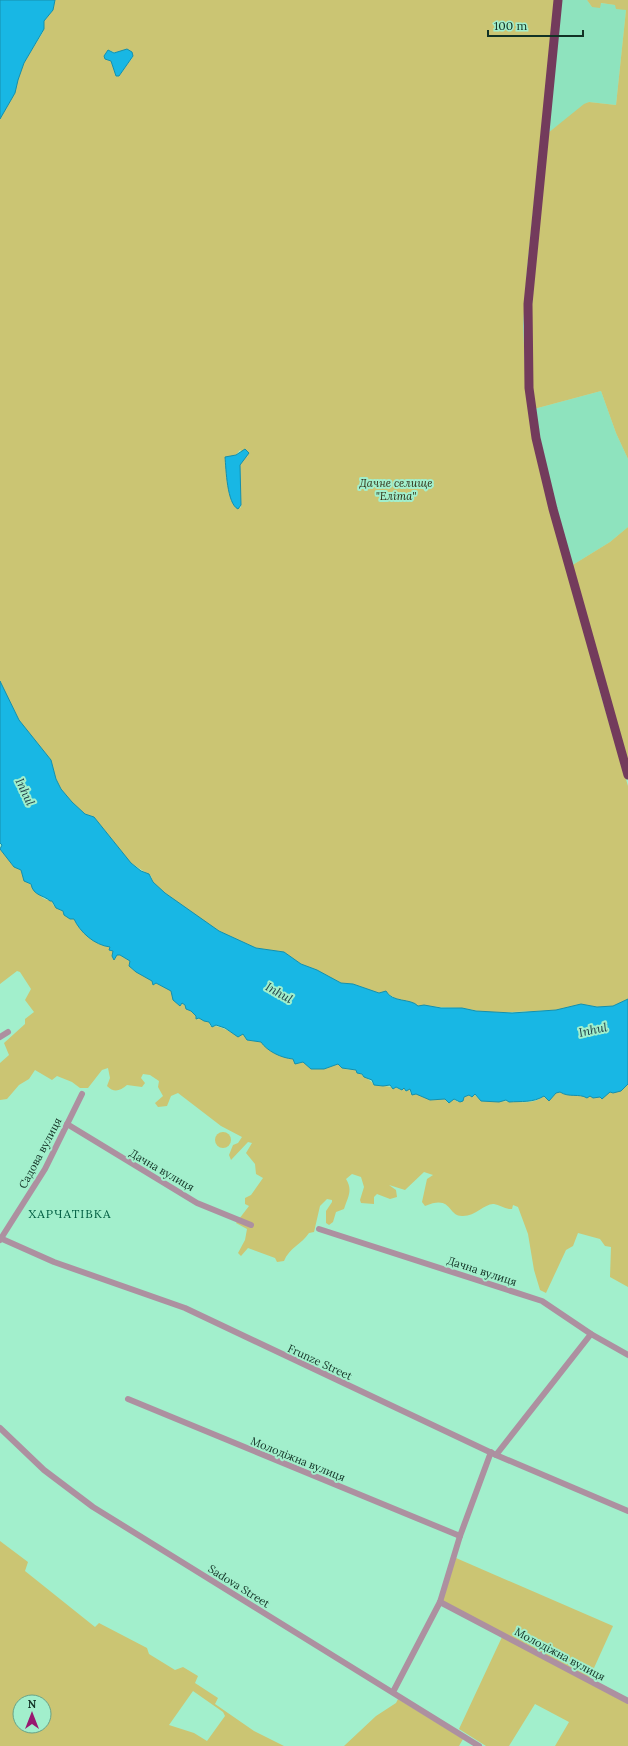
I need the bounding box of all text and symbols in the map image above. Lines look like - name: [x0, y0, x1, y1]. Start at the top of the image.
- scale bar: [488, 12, 583, 38]
- text: 100 m: [494, 18, 527, 33]
- park label: Дачне селище "Еліта": [358, 476, 433, 503]
- water label: Inhul: [13, 776, 39, 808]
- water label: Inhul: [263, 979, 296, 1007]
- water label: Inhul: [577, 1019, 609, 1040]
- street label: Садова вулиця: [15, 1115, 65, 1191]
- street label: Дачна вулиця: [127, 1146, 197, 1194]
- district label: ХАРЧАТІВКА: [28, 1206, 112, 1221]
- street label: Дачна вулиця: [445, 1253, 519, 1289]
- street label: Frunze Street: [286, 1341, 355, 1383]
- street label: Молодіжна вулиця: [249, 1434, 347, 1484]
- street label: Sadova Street: [206, 1561, 273, 1611]
- street label: Молодіжна вулиця: [512, 1624, 608, 1684]
- north arrow: [12, 1694, 52, 1734]
- text: N: [28, 1697, 37, 1711]

